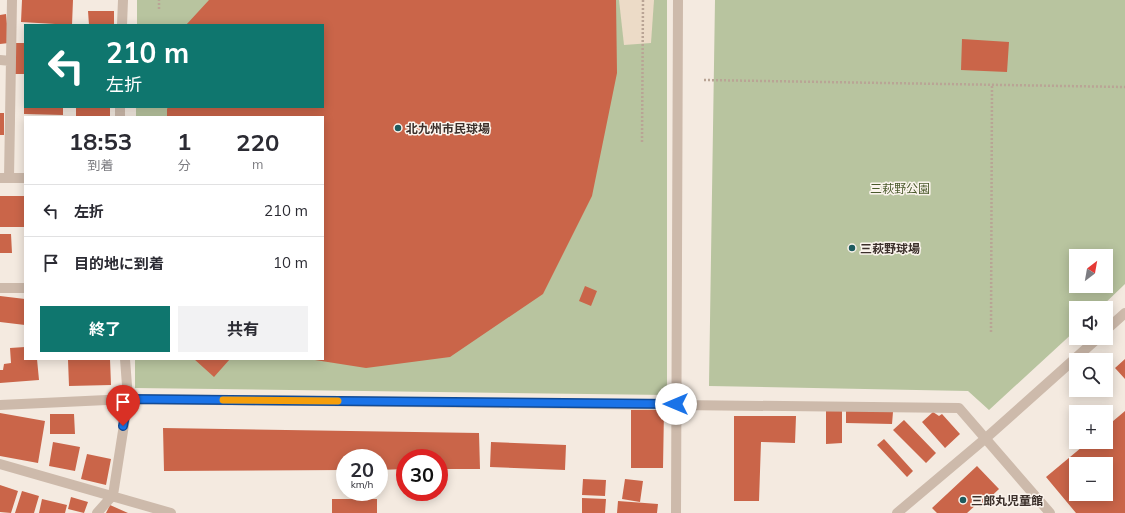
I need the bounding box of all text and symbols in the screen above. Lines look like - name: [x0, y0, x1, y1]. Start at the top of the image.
- text: 210 m: [106, 35, 189, 70]
- icon: left: [40, 40, 92, 92]
- text: 左折: [106, 73, 142, 96]
- place label: 北九州市民球場: [406, 121, 490, 136]
- marker: 北九州市民球場: [393, 123, 403, 133]
- text: 18:53: [69, 126, 132, 156]
- text: 1: [177, 126, 191, 156]
- text: 220: [236, 127, 279, 157]
- text: m: [252, 156, 263, 172]
- text: 到着: [87, 157, 113, 173]
- text: 分: [178, 157, 191, 173]
- park label: 三萩野公園: [870, 181, 930, 196]
- icon: left: [40, 200, 62, 222]
- text: 210 m: [264, 201, 308, 220]
- text: 左折: [74, 202, 104, 221]
- place label: 三萩野球場: [860, 241, 920, 256]
- marker: 三萩野球場: [847, 243, 857, 253]
- north arrow: [1069, 249, 1113, 293]
- map controls: [1069, 249, 1113, 501]
- icon: arrive: [40, 252, 62, 274]
- text: 10 m: [273, 253, 308, 272]
- text: 目的地に到着: [74, 254, 164, 273]
- button: sound: [1069, 301, 1113, 345]
- button: 終了: [40, 306, 170, 352]
- button: 共有: [178, 306, 308, 352]
- button: search: [1069, 353, 1113, 397]
- position arrow: [655, 383, 697, 425]
- pin: [106, 385, 140, 426]
- icon: arrive: [112, 391, 134, 413]
- button: +: [1069, 405, 1113, 449]
- speed limit sign: 30: [396, 449, 448, 501]
- text: 20: [350, 457, 374, 482]
- button: −: [1069, 457, 1113, 501]
- text: km/h: [351, 478, 373, 491]
- place label: 三郎丸児童館: [971, 493, 1043, 508]
- marker: 三郎丸児童館: [958, 495, 968, 505]

